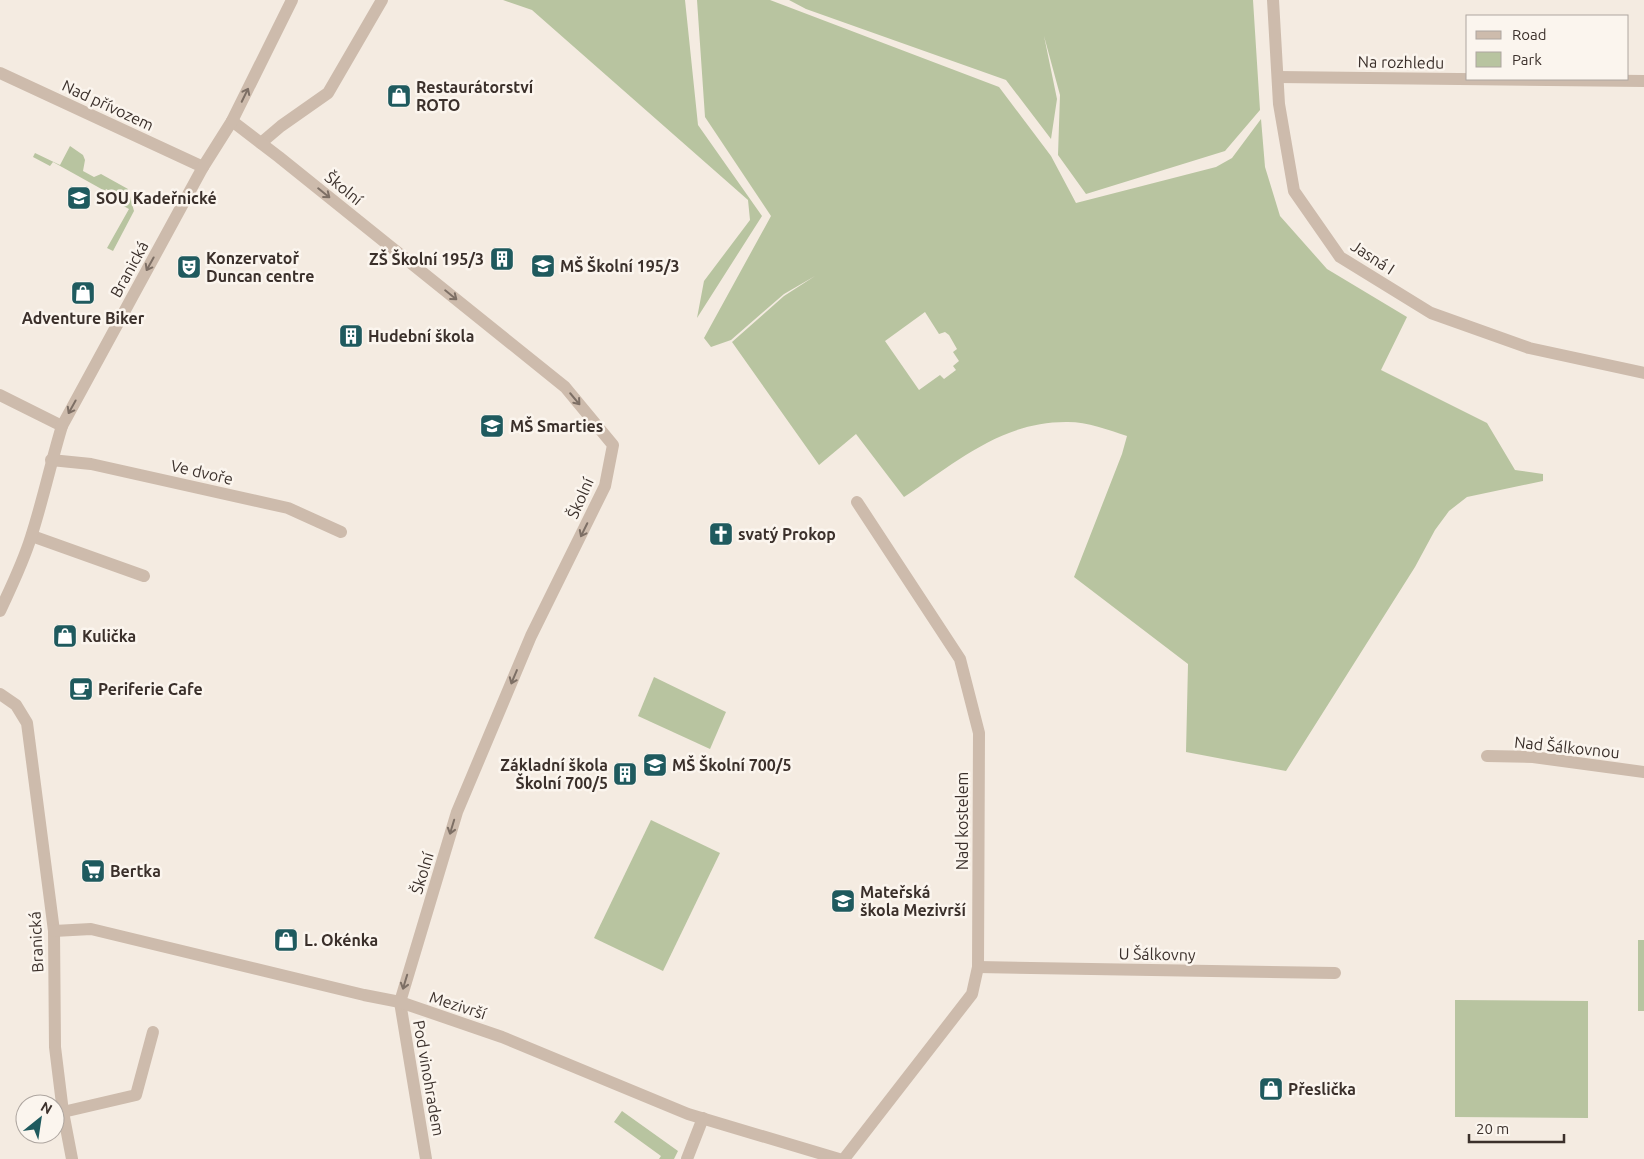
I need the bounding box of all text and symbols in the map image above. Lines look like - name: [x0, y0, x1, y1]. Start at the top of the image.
- legend: [1466, 15, 1629, 80]
- text: Road: [1512, 26, 1547, 43]
- text: Park: [1512, 51, 1542, 68]
- street label: Na rozhledu: [1358, 52, 1444, 72]
- street label: Nad přívozem: [59, 76, 157, 134]
- place label: Restaurátorství ROTO: [416, 78, 534, 114]
- shop icon: Restaurátorství ROTO: [386, 83, 412, 109]
- one-way arrow: [240, 88, 250, 103]
- street label: Školní: [322, 167, 368, 209]
- school or university icon: SOU Kadeřnické: [66, 185, 92, 211]
- one-way arrow: [318, 188, 331, 199]
- place label: SOU Kadeřnické: [96, 189, 217, 207]
- street label: Jasná I: [1348, 236, 1398, 278]
- street label: Branická: [106, 238, 152, 300]
- building icon: ZŠ Školní 195/3: [489, 246, 515, 272]
- place label: Konzervatoř Duncan centre: [206, 249, 314, 285]
- place label: ZŠ Školní 195/3: [369, 249, 484, 268]
- school or university icon: MŠ Školní 195/3: [530, 253, 556, 279]
- theatre icon: Konzervatoř Duncan centre: [176, 254, 202, 280]
- place label: MŠ Školní 195/3: [560, 256, 680, 275]
- one-way arrow: [145, 257, 155, 272]
- shop icon: Adventure Biker: [70, 280, 96, 306]
- one-way arrow: [444, 290, 457, 301]
- place label: Adventure Biker: [22, 309, 145, 327]
- building icon: Hudební škola: [338, 323, 364, 349]
- place label: Hudební škola: [368, 327, 474, 345]
- one-way arrow: [570, 393, 581, 406]
- one-way arrow: [67, 399, 77, 414]
- school or university icon: MŠ Smarties: [479, 413, 505, 439]
- place label: MŠ Smarties: [510, 416, 603, 435]
- street label: Ve dvoře: [169, 456, 235, 488]
- street label: Školní: [562, 473, 597, 521]
- church icon: svatý Prokop: [708, 521, 734, 547]
- one-way arrow: [579, 522, 588, 537]
- place label: svatý Prokop: [738, 525, 836, 543]
- shop icon: Kulička: [52, 623, 78, 649]
- place label: Kulička: [82, 627, 136, 645]
- one-way arrow: [509, 669, 518, 684]
- cafe icon: Periferie Cafe: [68, 676, 94, 702]
- place label: Periferie Cafe: [98, 680, 203, 698]
- street label: Nad Šálkovnou: [1513, 732, 1621, 761]
- school or university icon: MŠ Školní 700/5: [642, 752, 668, 778]
- place label: MŠ Školní 700/5: [672, 755, 792, 774]
- place label: Základní škola Školní 700/5: [500, 756, 608, 792]
- building icon: Základní škola Školní 700/5: [612, 761, 638, 787]
- street label: Nad kostelem: [953, 772, 971, 870]
- one-way arrow: [447, 819, 457, 835]
- street label: Školní: [406, 849, 437, 896]
- supermarket icon: Bertka: [80, 858, 106, 884]
- place label: Bertka: [110, 862, 161, 880]
- place label: Mateřská škola Mezivrší: [860, 883, 966, 919]
- school or university icon: Mateřská škola Mezivrší: [830, 888, 856, 914]
- street label: Branická: [25, 911, 47, 973]
- shop icon: L. Okénka: [273, 927, 299, 953]
- place label: L. Okénka: [304, 931, 378, 949]
- street label: U Šálkovny: [1118, 943, 1196, 964]
- one-way arrow: [400, 974, 410, 990]
- street label: Mezivrší: [427, 987, 490, 1023]
- street label: Pod vinohradem: [410, 1019, 448, 1137]
- shop icon: Přeslička: [1258, 1076, 1284, 1102]
- place label: Přeslička: [1288, 1080, 1356, 1098]
- north arrow: [15, 1094, 65, 1144]
- text: N: [38, 1098, 55, 1117]
- scale bar: [1469, 1112, 1564, 1144]
- text: 20 m: [1476, 1120, 1509, 1137]

